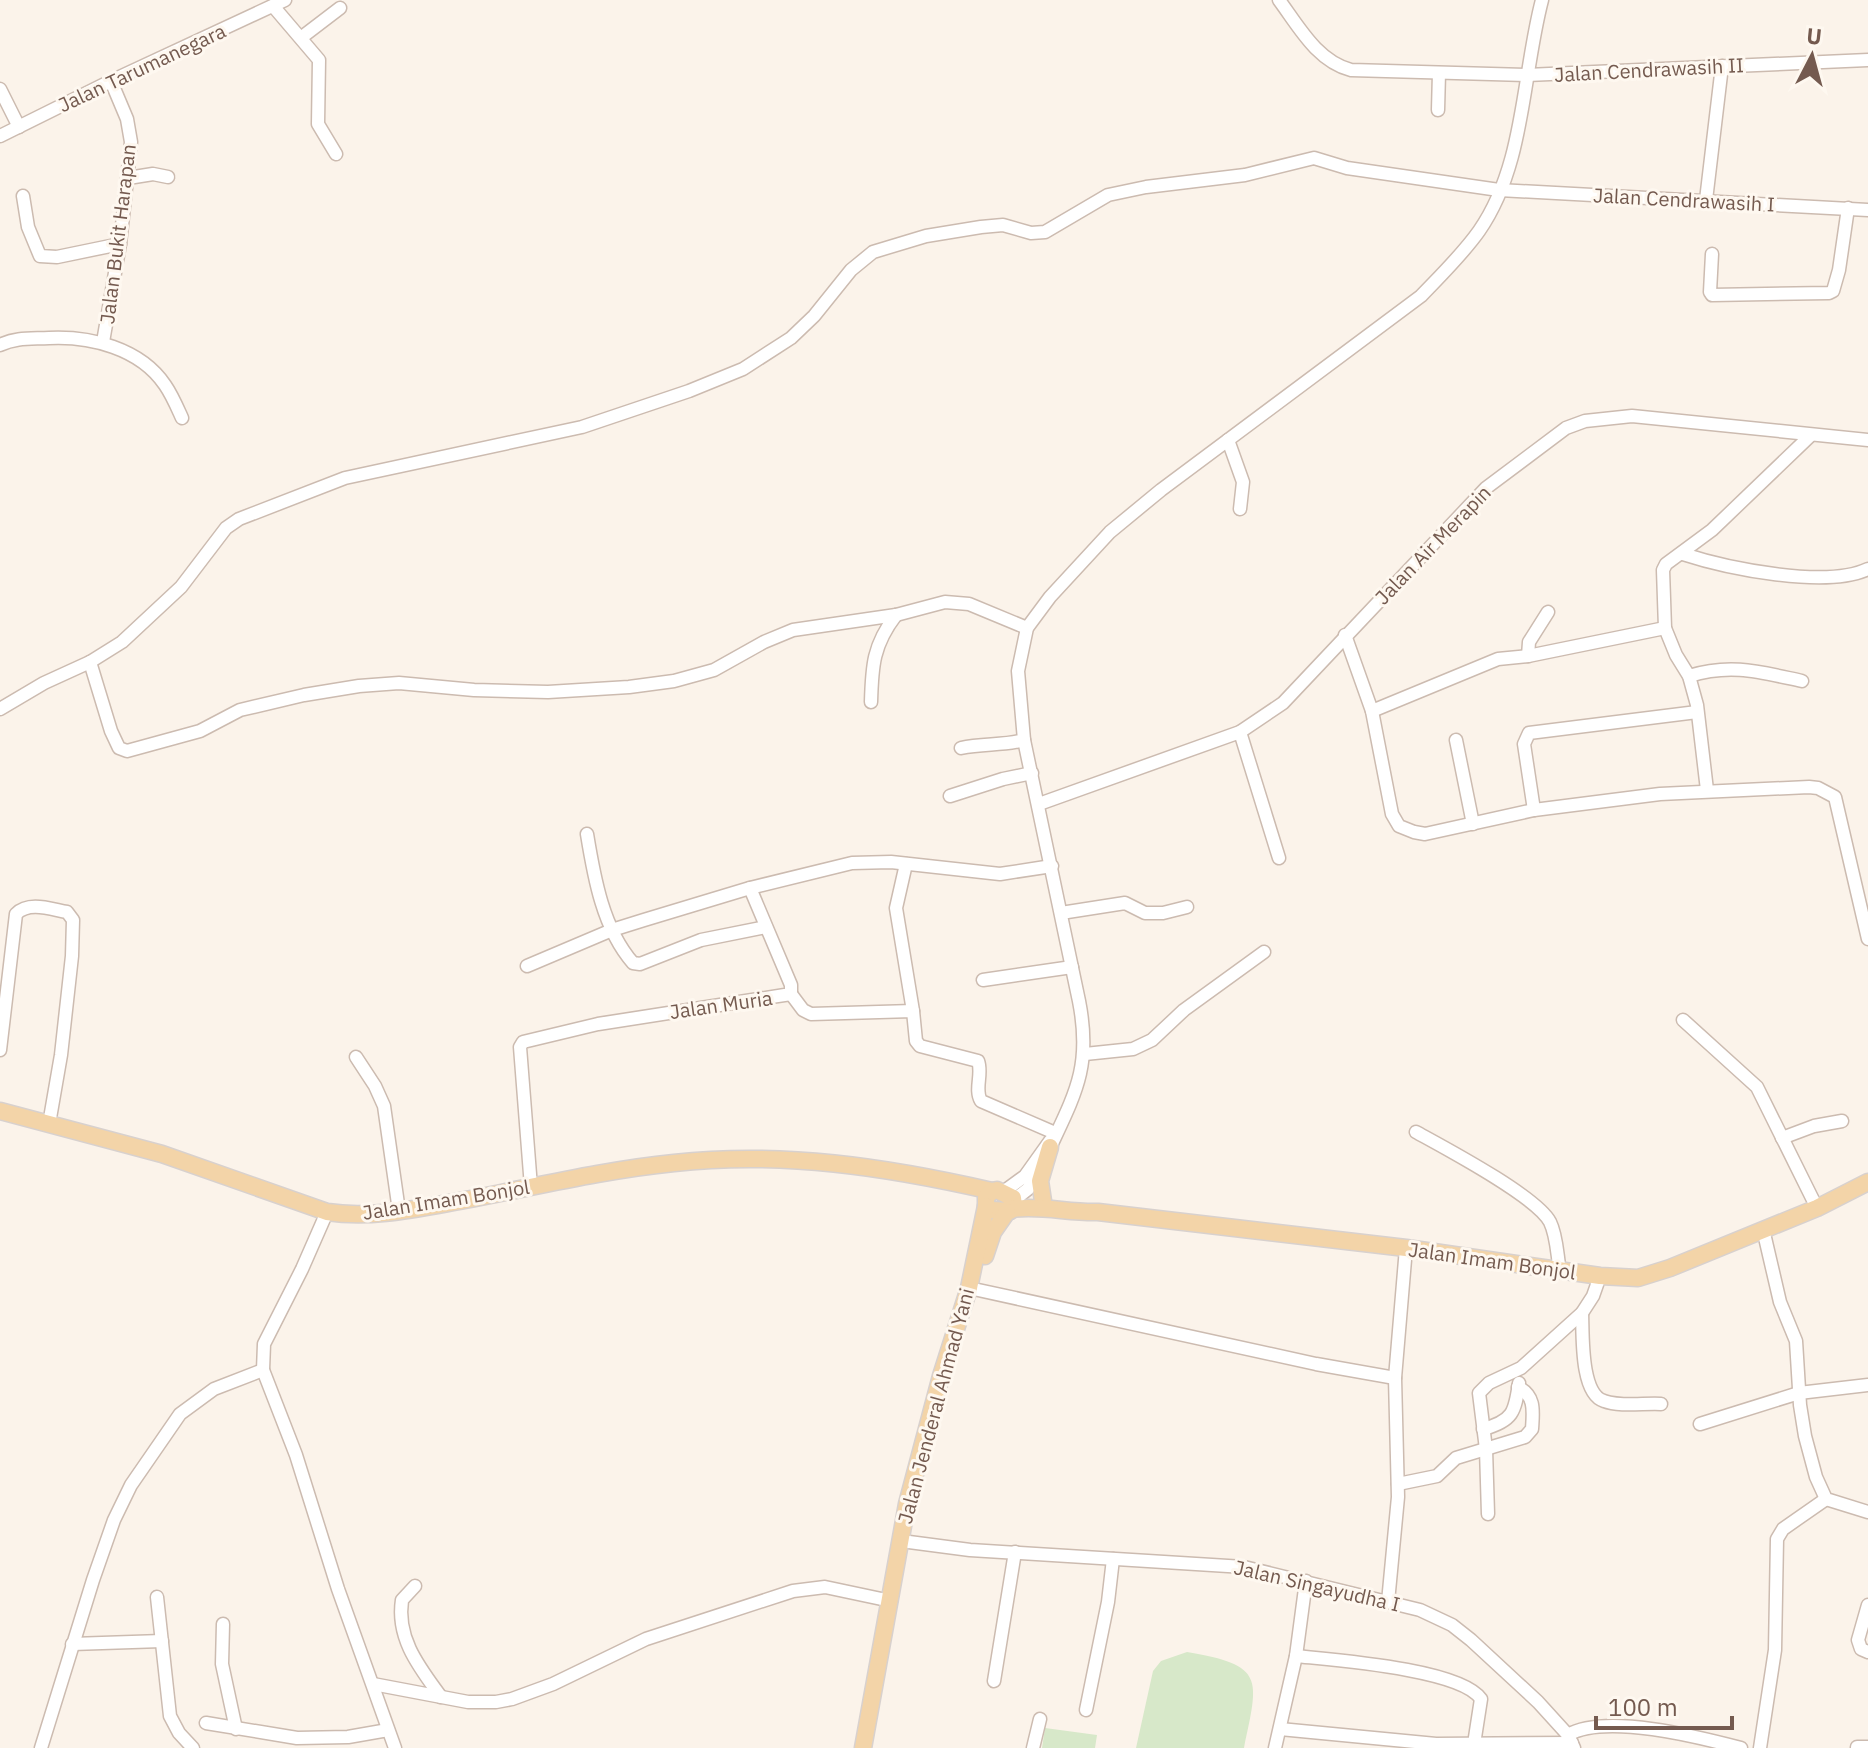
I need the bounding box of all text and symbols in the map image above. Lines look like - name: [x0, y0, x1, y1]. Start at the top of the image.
- north arrow: [1772, 16, 1852, 96]
- street label: Jalan Tarumanegara: [54, 17, 230, 118]
- text: U: [1805, 20, 1823, 51]
- street label: Jalan Cendrawasih II: [1553, 51, 1745, 88]
- street label: Jalan Bukit Harapan: [93, 142, 142, 326]
- street label: Jalan Cendrawasih I: [1592, 181, 1776, 218]
- street label: Jalan Air Merapin: [1369, 479, 1497, 610]
- street label: Jalan Muria: [668, 984, 774, 1025]
- street label: Jalan Imam Bonjol: [361, 1173, 531, 1226]
- street label: Jalan Imam Bonjol: [1407, 1235, 1577, 1286]
- street label: Jalan Jenderal Ahmad Yani: [891, 1285, 980, 1527]
- street label: Jalan Singayudha I: [1231, 1553, 1403, 1618]
- scale bar: [1596, 1680, 1732, 1730]
- text: 100 m: [1608, 1691, 1678, 1723]

